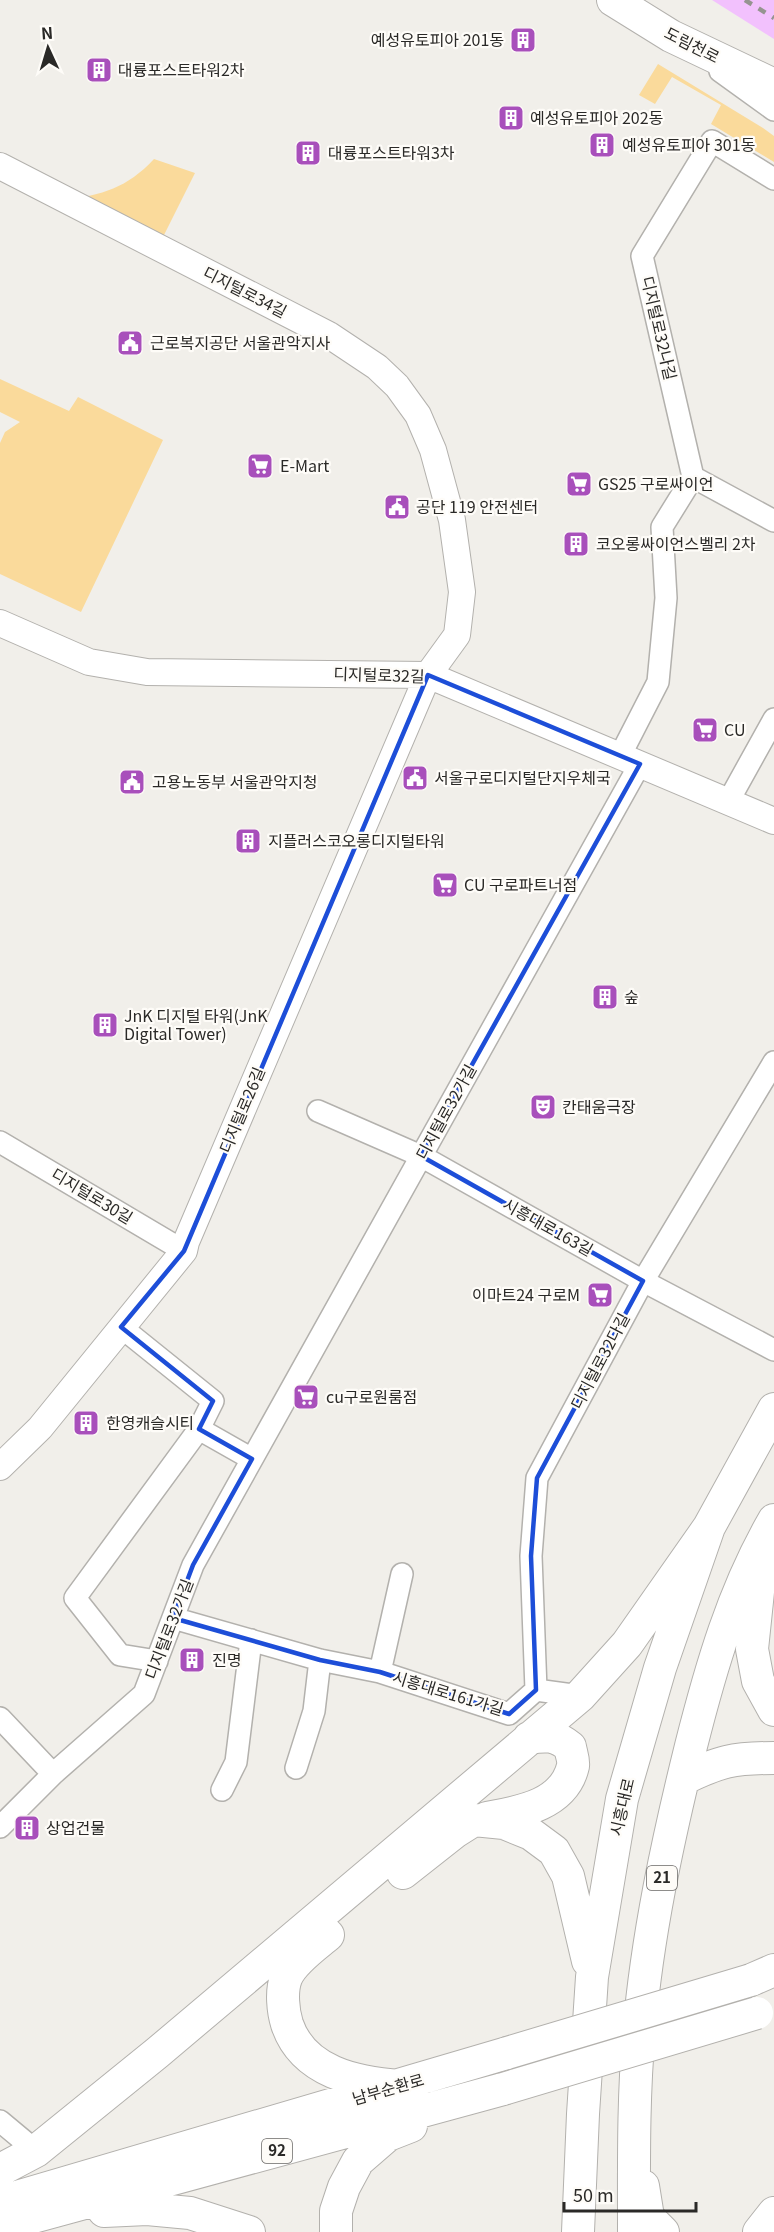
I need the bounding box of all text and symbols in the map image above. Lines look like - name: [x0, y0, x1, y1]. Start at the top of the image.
- north arrow: [18, 18, 78, 78]
- text: N: [40, 20, 54, 44]
- street label: 도림천로: [661, 20, 724, 68]
- building icon: 예성유토피아 201동: [508, 25, 538, 55]
- place label: 예성유토피아 201동: [371, 27, 504, 51]
- building icon: 대륭포스트타워2차: [84, 55, 114, 85]
- place label: 대륭포스트타워2차: [118, 57, 245, 81]
- building icon: 예성유토피아 202동: [496, 103, 526, 133]
- place label: 예성유토피아 202동: [530, 105, 664, 129]
- building icon: 예성유토피아 301동: [587, 130, 617, 160]
- place label: 예성유토피아 301동: [622, 132, 756, 156]
- building icon: 대륭포스트타워3차: [293, 138, 323, 168]
- place label: 대륭포스트타워3차: [328, 140, 455, 164]
- street label: 디지털로34길: [199, 260, 292, 323]
- street label: 디지털로32나길: [636, 273, 684, 382]
- public building icon: 근로복지공단 서울관악지사: [115, 328, 145, 358]
- place label: 근로복지공단 서울관악지사: [150, 330, 331, 354]
- supermarket icon: E-Mart: [245, 451, 275, 481]
- place label: E-Mart: [280, 453, 329, 477]
- supermarket icon: GS25 구로싸이언: [564, 469, 594, 499]
- place label: GS25 구로싸이언: [598, 471, 714, 495]
- public building icon: 공단 119 안전센터: [382, 492, 412, 522]
- place label: 공단 119 안전센터: [416, 494, 538, 518]
- building icon: 코오롱싸이언스벨리 2차: [561, 529, 591, 559]
- place label: 코오롱싸이언스벨리 2차: [596, 531, 756, 555]
- street label: 디지털로32길: [333, 660, 425, 688]
- supermarket icon: CU: [690, 715, 720, 745]
- place label: CU: [724, 717, 745, 741]
- public building icon: 서울구로디지털단지우체국: [400, 763, 430, 793]
- place label: 서울구로디지털단지우체국: [434, 765, 611, 789]
- public building icon: 고용노동부 서울관악지청: [117, 767, 147, 797]
- place label: 고용노동부 서울관악지청: [152, 769, 318, 793]
- building icon: 지플러스코오롱디지털타워: [233, 826, 263, 856]
- place label: 지플러스코오롱디지털타워: [268, 828, 445, 852]
- supermarket icon: CU 구로파트너점: [430, 870, 460, 900]
- place label: CU 구로파트너점: [464, 872, 577, 896]
- building icon: 숲: [590, 982, 620, 1012]
- place label: 숲: [624, 984, 639, 1008]
- place label: JnK 디지털 타워(JnK Digital Tower): [124, 1003, 268, 1045]
- building icon: JnK 디지털 타워(JnK Digital Tower): [90, 1010, 120, 1040]
- street label: 디지털로32가길: [409, 1059, 481, 1164]
- street label: 디지털로26길: [212, 1063, 270, 1156]
- theatre icon: 칸태움극장: [528, 1092, 558, 1122]
- place label: 칸태움극장: [562, 1094, 636, 1118]
- street label: 디지털로30길: [47, 1161, 138, 1229]
- street label: 시흥대로163길: [499, 1191, 598, 1261]
- supermarket icon: 이마트24 구로M: [585, 1280, 615, 1310]
- place label: 이마트24 구로M: [472, 1282, 580, 1306]
- street label: 디지털로32다길: [564, 1308, 635, 1413]
- supermarket icon: cu구로원룸점: [291, 1382, 321, 1412]
- place label: cu구로원룸점: [326, 1384, 417, 1408]
- building icon: 한영캐슬시티: [71, 1408, 101, 1438]
- place label: 한영캐슬시티: [106, 1410, 194, 1434]
- street label: 디지털로32가길: [138, 1575, 198, 1682]
- building icon: 진명: [177, 1645, 207, 1675]
- place label: 진명: [212, 1647, 241, 1671]
- street label: 시흥대로161가길: [390, 1664, 507, 1720]
- street label: 시흥대로: [603, 1775, 639, 1838]
- building icon: 상업건물: [12, 1813, 42, 1843]
- place label: 상업건물: [46, 1815, 105, 1839]
- road number: 21: [647, 1866, 677, 1890]
- street label: 남부순환로: [349, 2066, 427, 2110]
- road number: 92: [262, 2139, 292, 2163]
- scale bar: [564, 2175, 696, 2213]
- text: 50 m: [573, 2181, 614, 2207]

